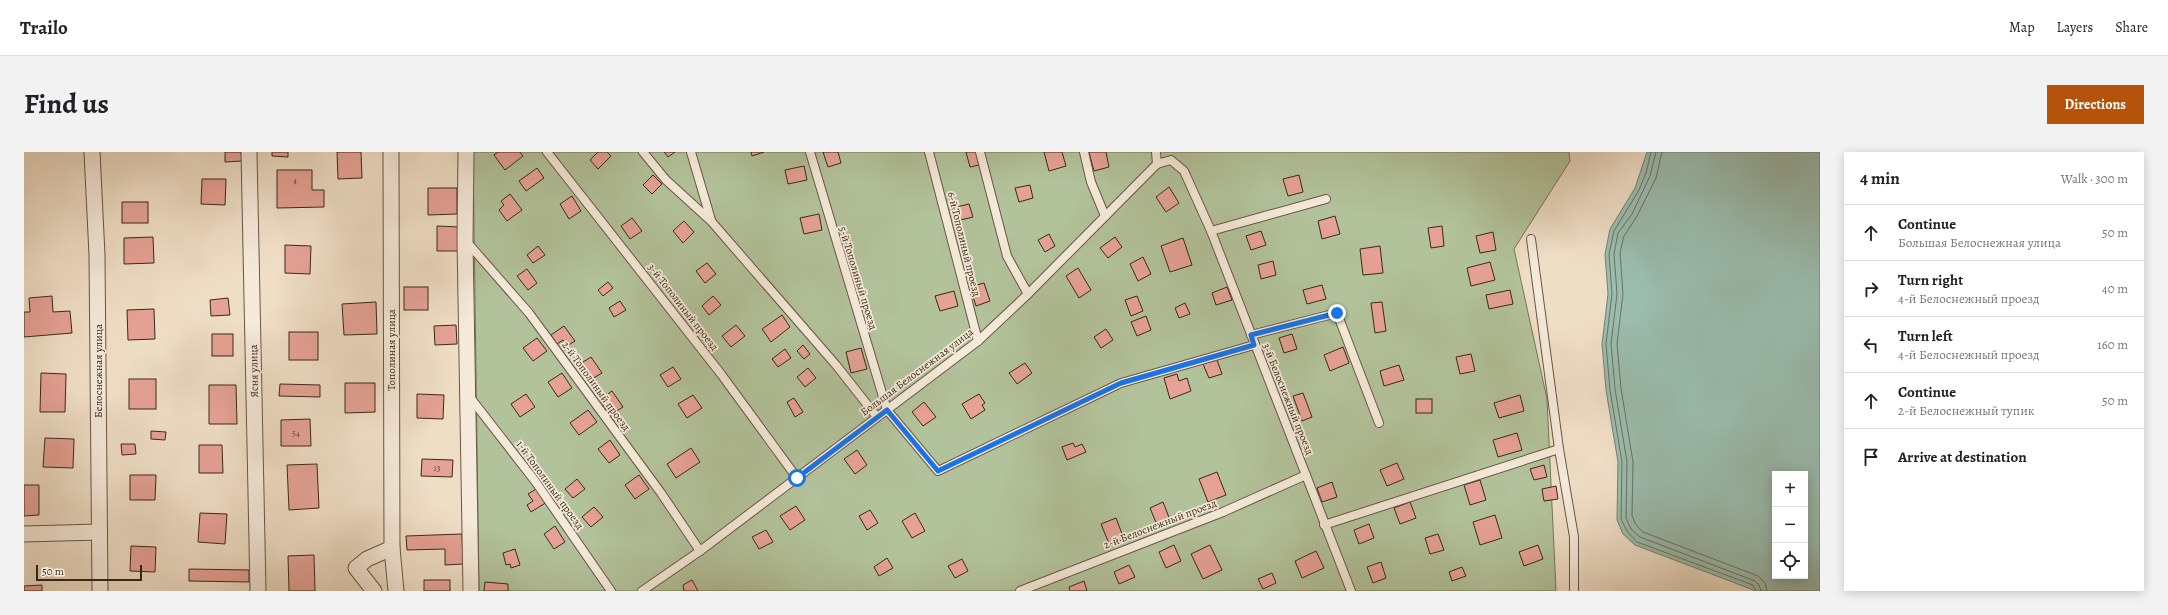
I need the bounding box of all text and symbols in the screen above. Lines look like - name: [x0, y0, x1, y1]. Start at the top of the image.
- text: Trailo: [20, 15, 68, 41]
- text: Map: [2009, 18, 2035, 37]
- text: Layers: [2057, 18, 2093, 37]
- text: Share: [2115, 18, 2148, 37]
- text: Find us: [24, 85, 109, 123]
- button: Directions: [2047, 85, 2144, 124]
- text: 4 min: [1860, 167, 1900, 190]
- text: Walk · 300 m: [2061, 170, 2128, 187]
- house number: 4: [293, 174, 297, 186]
- street label: 6-й Тополиный проезд: [944, 190, 984, 299]
- text: Continue: [1898, 214, 1956, 234]
- icon: ahead: [1860, 222, 1882, 244]
- text: 50 m: [2102, 224, 2128, 241]
- street label: 5-й Тополиный проезд: [835, 225, 881, 332]
- text: Большая Белоснежная улица: [1898, 234, 2061, 251]
- street label: 3-й Тополиный проезд: [644, 260, 722, 354]
- text: Turn right: [1898, 270, 1963, 290]
- icon: right: [1860, 278, 1882, 300]
- text: 40 m: [2102, 280, 2128, 297]
- text: 4-й Белоснежный проезд: [1898, 290, 2040, 307]
- route end: [1328, 304, 1346, 322]
- street label: Тополиная улица: [384, 308, 399, 391]
- street label: Белоснежная улица: [91, 323, 106, 418]
- street label: Большая Белоснежная улица: [857, 324, 977, 419]
- text: Turn left: [1898, 326, 1953, 346]
- icon: left: [1860, 334, 1882, 356]
- text: 160 m: [2097, 336, 2128, 353]
- street label: 2-й Тополиный проезд: [558, 338, 634, 434]
- street label: 3-й Белоснежный проезд: [1259, 341, 1318, 458]
- street label: Ясня улица: [246, 343, 262, 398]
- text: 4-й Белоснежный проезд: [1898, 346, 2040, 363]
- text: Continue: [1898, 382, 1956, 402]
- icon: ahead: [1860, 390, 1882, 412]
- text: 50 m: [2102, 392, 2128, 409]
- text: 2-й Белоснежный тупик: [1898, 402, 2035, 419]
- house number: 54: [292, 427, 300, 439]
- street label: 1-й Тополиный проезд: [513, 438, 588, 533]
- icon: arrive: [1860, 446, 1882, 468]
- text: Arrive at destination: [1898, 447, 2027, 467]
- house number: 13: [434, 462, 441, 474]
- route start: [788, 469, 806, 487]
- map controls: [1772, 471, 1808, 579]
- button: +: [1772, 471, 1808, 507]
- street label: 2-й Белоснежный проезд: [1101, 495, 1219, 552]
- button: −: [1772, 507, 1808, 543]
- button: locate: [1772, 543, 1808, 579]
- scale bar: [36, 563, 142, 582]
- text: 50 m: [42, 564, 64, 579]

